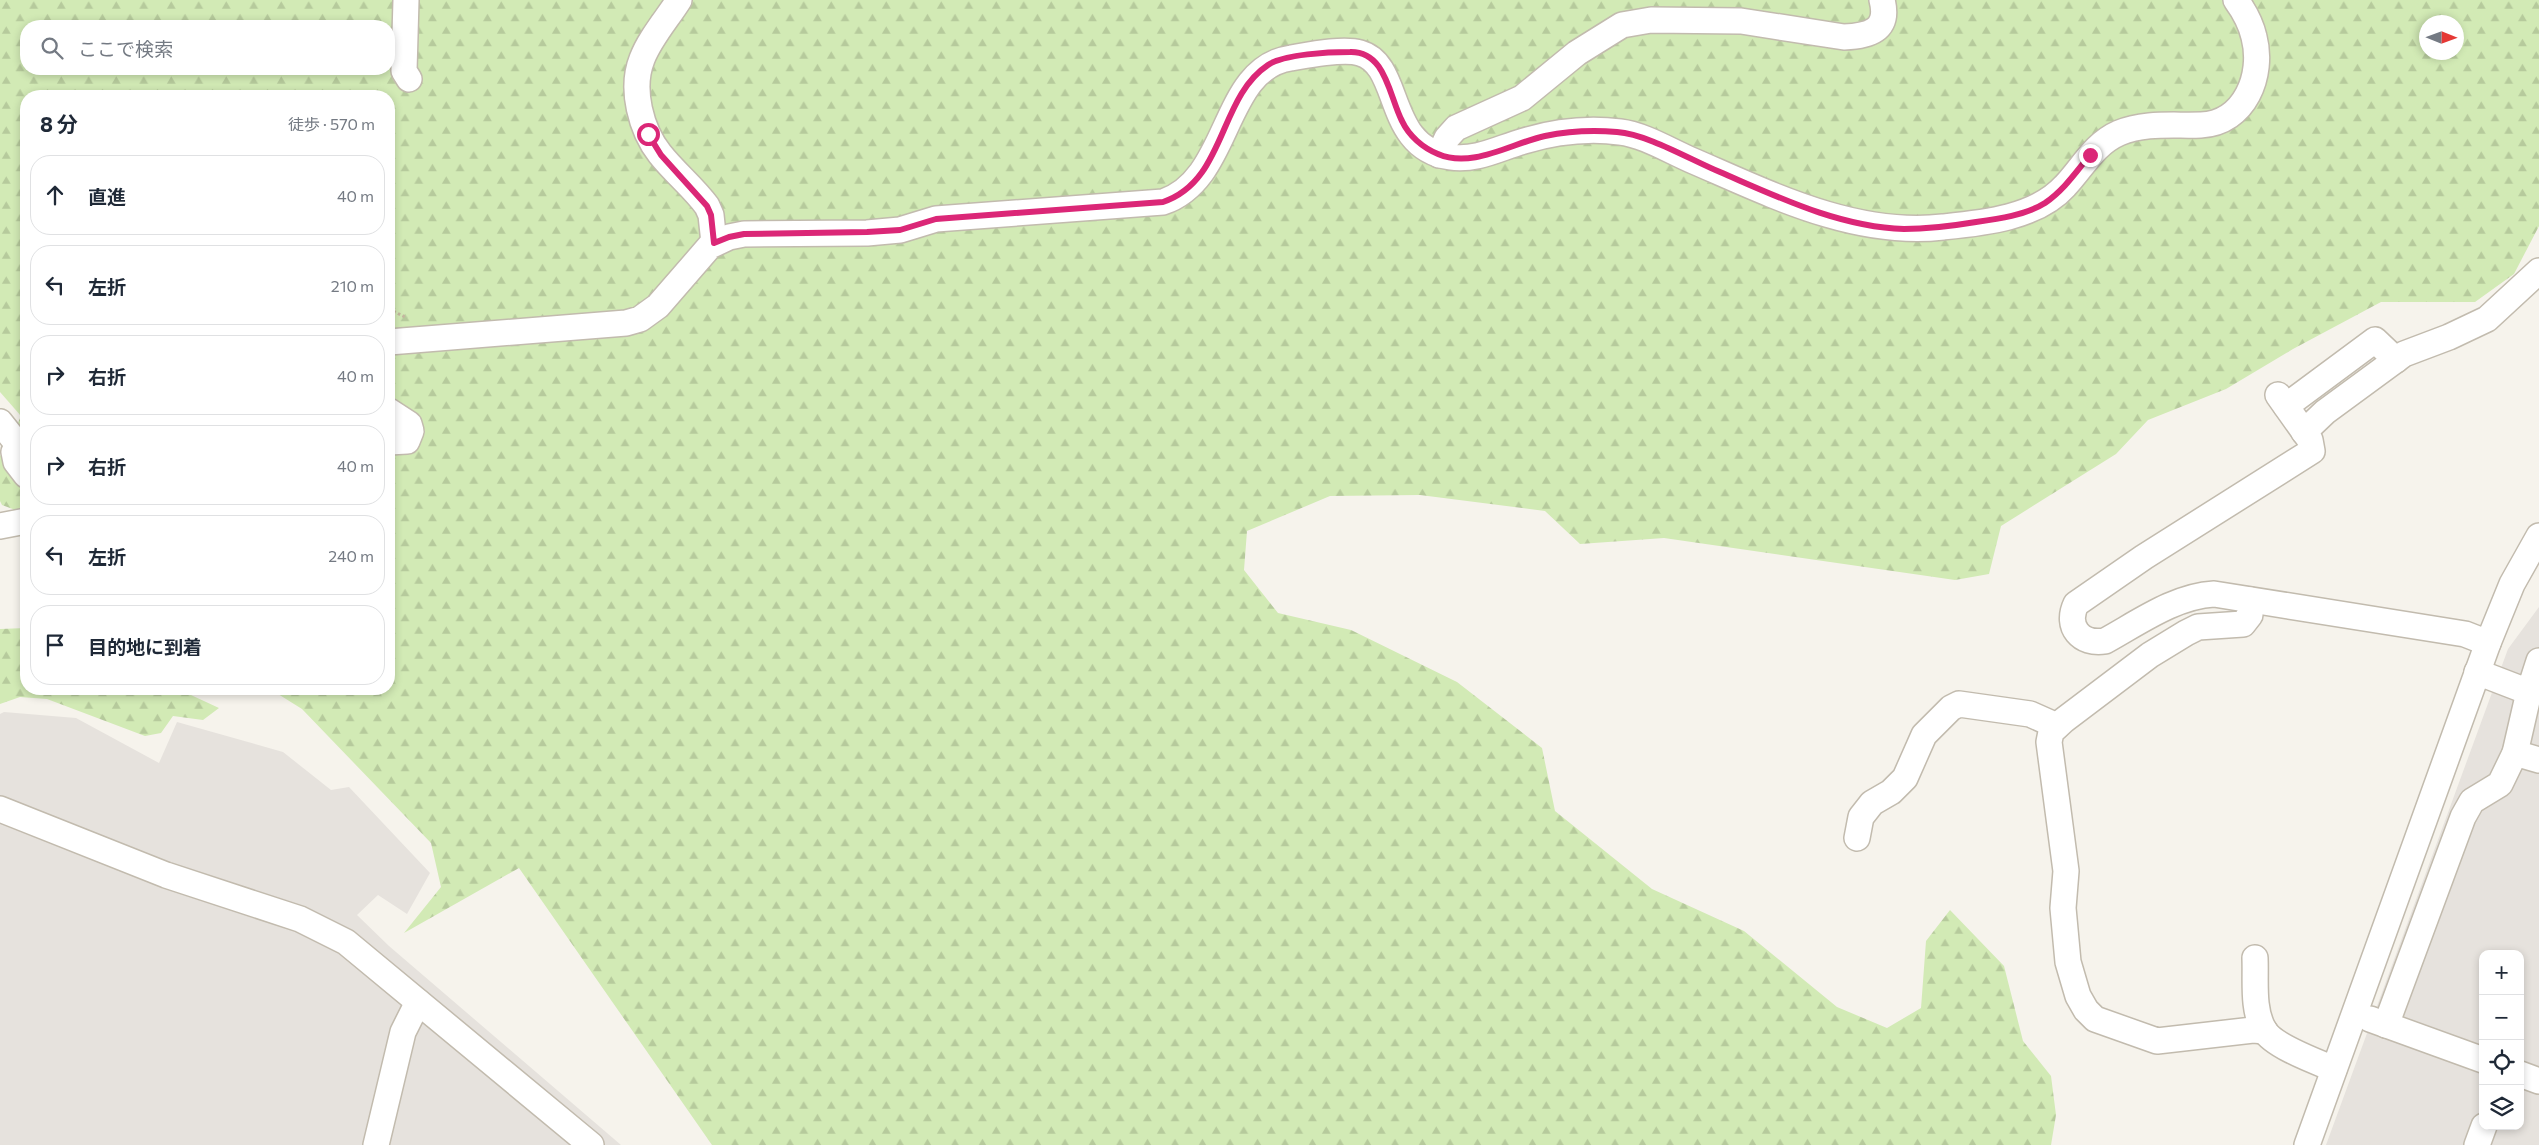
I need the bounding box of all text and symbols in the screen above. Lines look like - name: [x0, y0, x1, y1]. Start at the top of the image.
- north arrow: [2419, 15, 2464, 60]
- search box: [20, 20, 395, 75]
- icon: search: [38, 34, 66, 62]
- text: ここで検索: [78, 37, 173, 60]
- text: 8 分: [40, 111, 78, 136]
- text: 徒歩 · 570 m: [288, 114, 375, 133]
- route start: [637, 123, 660, 146]
- route end: [2079, 144, 2102, 167]
- icon: ahead: [41, 181, 69, 209]
- text: 直進: [88, 185, 126, 208]
- text: 40 m: [337, 186, 374, 205]
- icon: left: [41, 271, 69, 299]
- text: 左折: [88, 275, 126, 298]
- text: 210 m: [331, 276, 374, 295]
- icon: right: [41, 361, 69, 389]
- text: 右折: [88, 365, 126, 388]
- text: 40 m: [337, 366, 374, 385]
- icon: right: [41, 451, 69, 479]
- text: 右折: [88, 455, 126, 478]
- text: 40 m: [337, 456, 374, 475]
- icon: left: [41, 541, 69, 569]
- text: 左折: [88, 545, 126, 568]
- text: 240 m: [328, 546, 374, 565]
- icon: arrive: [41, 631, 69, 659]
- text: 目的地に到着: [88, 635, 202, 658]
- map controls: [2479, 950, 2524, 1130]
- button: +: [2479, 950, 2524, 995]
- button: −: [2479, 995, 2524, 1040]
- button: locate: [2479, 1040, 2524, 1085]
- button: layers: [2479, 1085, 2524, 1130]

